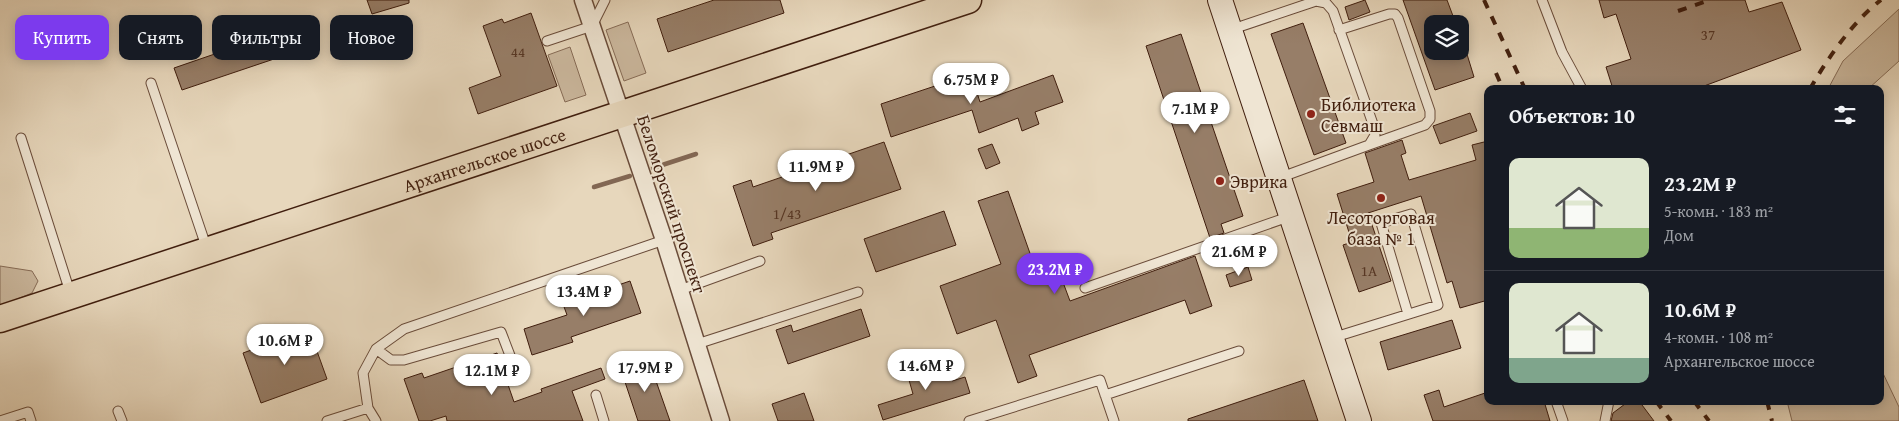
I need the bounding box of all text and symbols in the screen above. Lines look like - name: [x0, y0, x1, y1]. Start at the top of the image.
- chip: Купить: [15, 15, 109, 60]
- chip: Снять: [119, 15, 202, 60]
- chip: Фильтры: [212, 15, 320, 60]
- chip: Новое: [330, 15, 413, 60]
- map controls: [1424, 15, 1469, 60]
- button: layers: [1424, 15, 1469, 60]
- house number: 37: [1701, 24, 1715, 45]
- house number: 44: [511, 41, 525, 62]
- pin: 6.75M ₽: [925, 62, 1017, 105]
- text: 6.75M ₽: [944, 67, 998, 91]
- place label: Библиотека Севмаш: [1321, 91, 1416, 139]
- pin: 7.1M ₽: [1154, 92, 1236, 134]
- text: 7.1M ₽: [1172, 96, 1218, 120]
- text: Объектов: 10: [1509, 100, 1635, 131]
- icon: filters: [1831, 101, 1859, 129]
- marker: Библиотека Севмаш: [1305, 108, 1317, 120]
- street label: Беломорский проспект: [630, 111, 714, 297]
- street label: Архангельское шоссе: [400, 120, 569, 199]
- pin: 11.9M ₽: [770, 150, 862, 192]
- text: 11.9M ₽: [789, 154, 843, 178]
- place label: Эврика: [1230, 168, 1288, 195]
- text: 23.2M ₽: [1664, 168, 1736, 199]
- marker: Эврика: [1214, 175, 1226, 187]
- icon: home: [1549, 178, 1609, 238]
- marker: Лесоторговая база № 1: [1375, 192, 1387, 204]
- text: 5-комн. · 183 m²: [1664, 199, 1773, 223]
- house number: 1/43: [773, 203, 801, 224]
- place label: Лесоторговая база № 1: [1327, 204, 1435, 252]
- text: Дом: [1664, 223, 1694, 247]
- pin: 21.6M ₽: [1193, 234, 1285, 277]
- text: 21.6M ₽: [1212, 239, 1266, 263]
- pin: 23.2M ₽: [1009, 252, 1101, 295]
- text: 23.2M ₽: [1028, 257, 1082, 281]
- house number: 1А: [1361, 260, 1377, 281]
- pin: 13.4M ₽: [538, 274, 630, 317]
- text: 13.4M ₽: [557, 279, 611, 303]
- text: 10.6M ₽: [1664, 294, 1736, 325]
- icon: home: [1549, 303, 1609, 363]
- pin: 10.6M ₽: [239, 324, 331, 366]
- text: 4-комн. · 108 m²: [1664, 325, 1773, 349]
- text: 10.6M ₽: [258, 328, 312, 352]
- pin: 14.6M ₽: [880, 348, 972, 391]
- text: Архангельское шоссе: [1664, 349, 1815, 373]
- pin: 17.9M ₽: [599, 350, 691, 393]
- text: 14.6M ₽: [899, 353, 953, 377]
- pin: 12.1M ₽: [446, 354, 538, 396]
- text: 17.9M ₽: [618, 355, 672, 379]
- text: 12.1M ₽: [465, 358, 519, 382]

